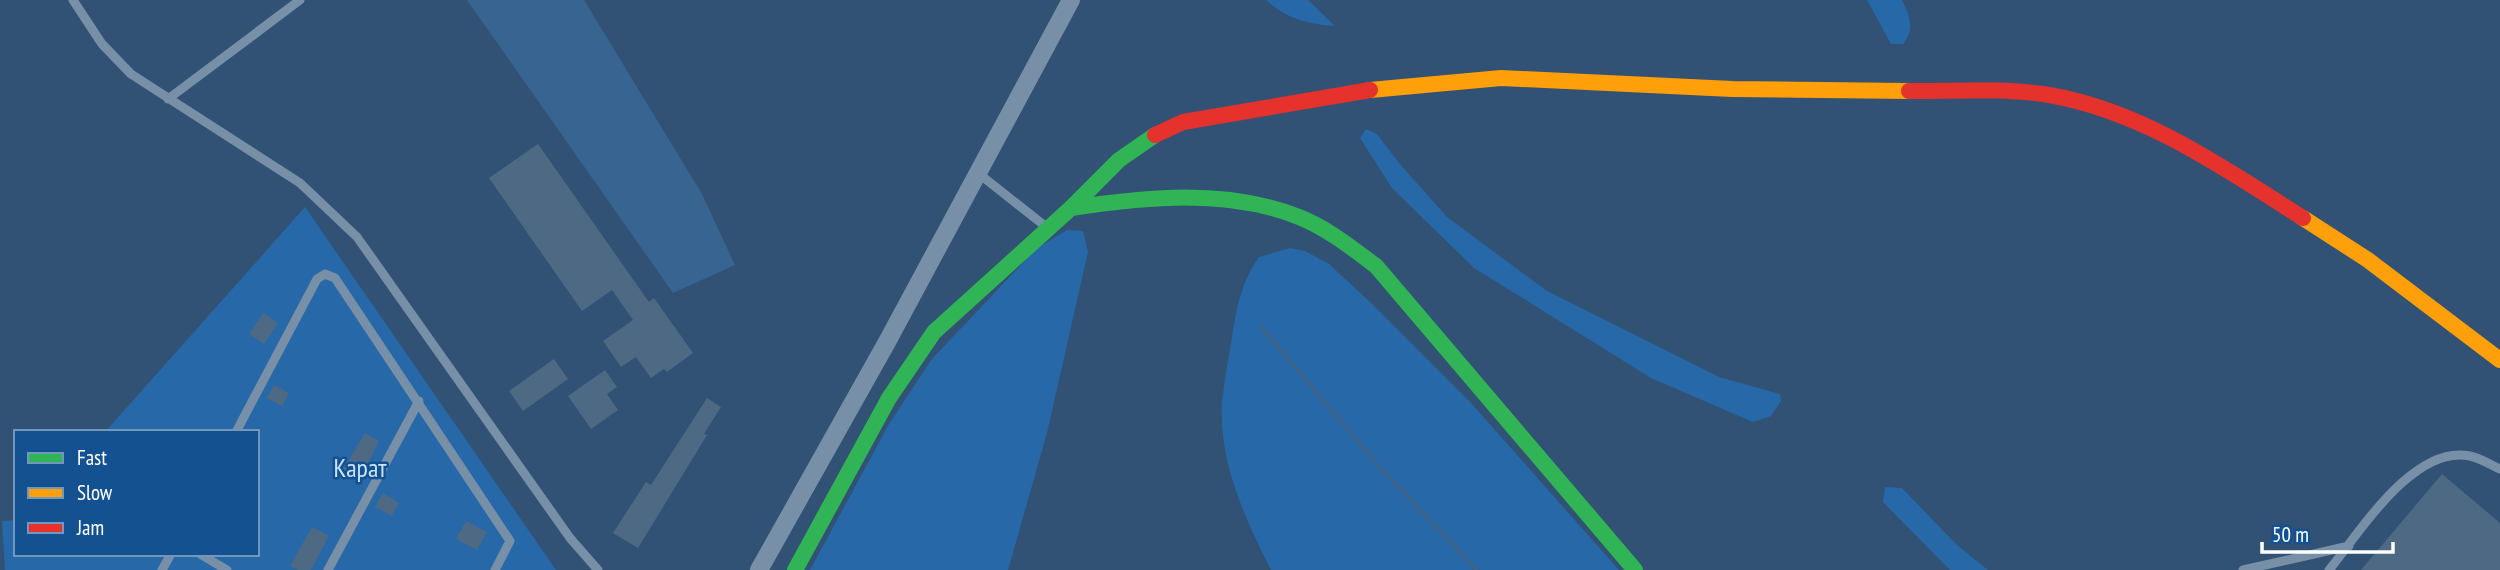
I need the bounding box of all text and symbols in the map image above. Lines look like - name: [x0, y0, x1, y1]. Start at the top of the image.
- legend: [14, 430, 259, 556]
- text: Fast: [77, 444, 107, 471]
- park label: Карат: [333, 451, 387, 484]
- text: Slow: [77, 479, 113, 506]
- scale bar: [2262, 510, 2393, 554]
- text: Jam: [76, 514, 104, 541]
- text: 50 m: [2272, 521, 2309, 548]

